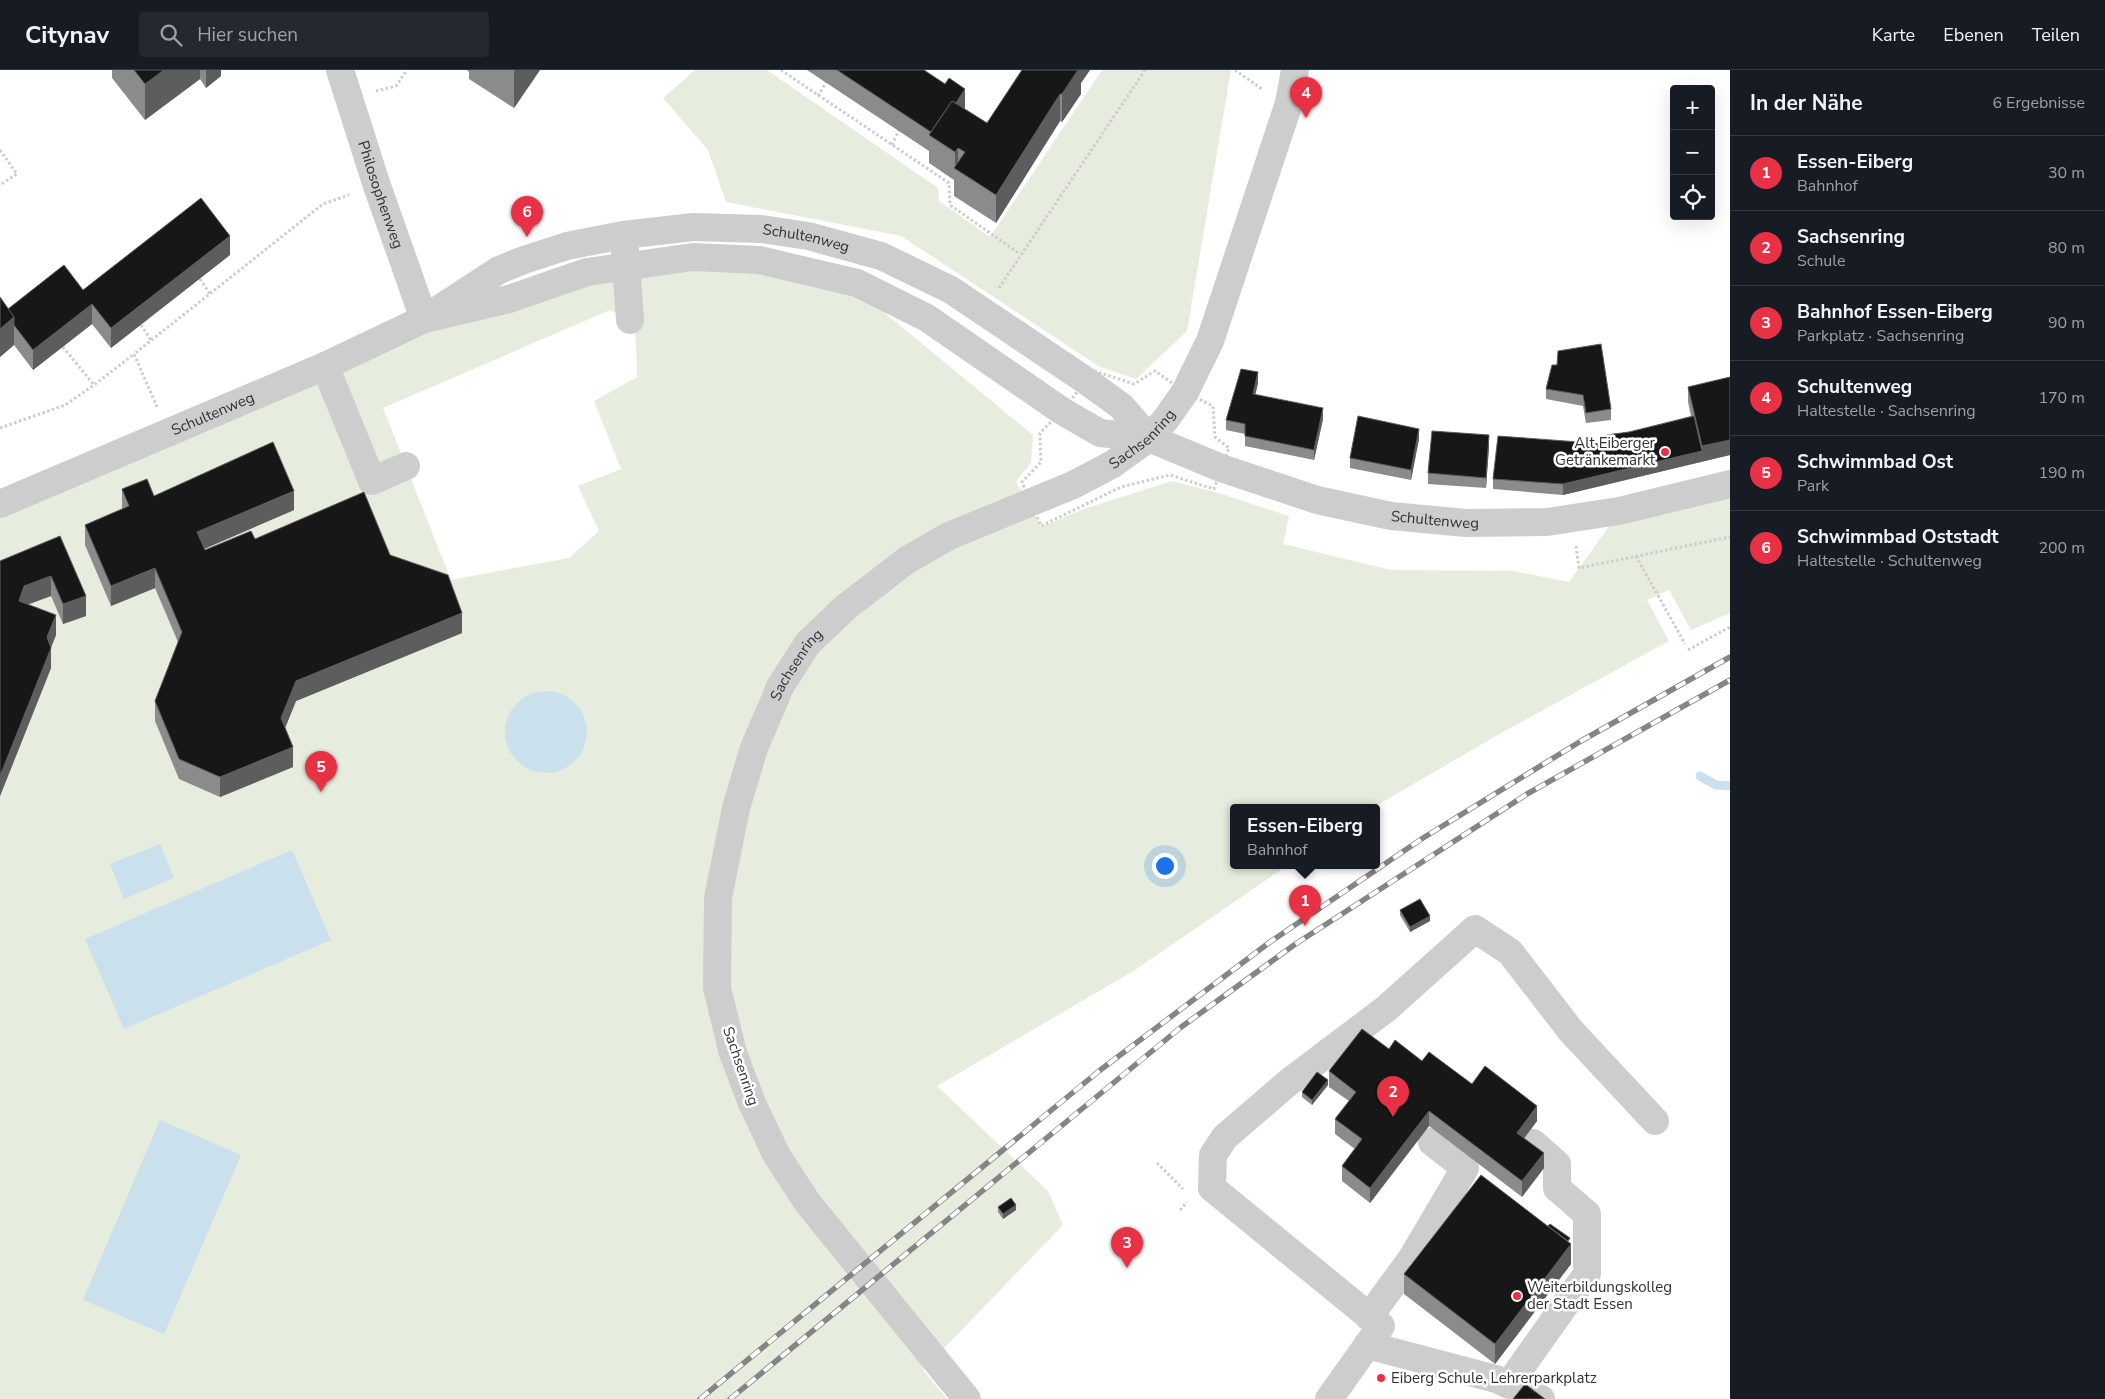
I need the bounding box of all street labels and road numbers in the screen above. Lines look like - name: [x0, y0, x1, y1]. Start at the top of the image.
- street label: Philosophenweg: [353, 138, 408, 251]
- street label: Schultenweg: [761, 219, 852, 257]
- street label: Schultenweg: [168, 387, 257, 440]
- street label: Sachsenring: [1105, 405, 1180, 474]
- street label: Schultenweg: [1390, 506, 1479, 533]
- street label: Sachsenring: [766, 624, 827, 704]
- street label: Sachsenring: [718, 1024, 764, 1108]

